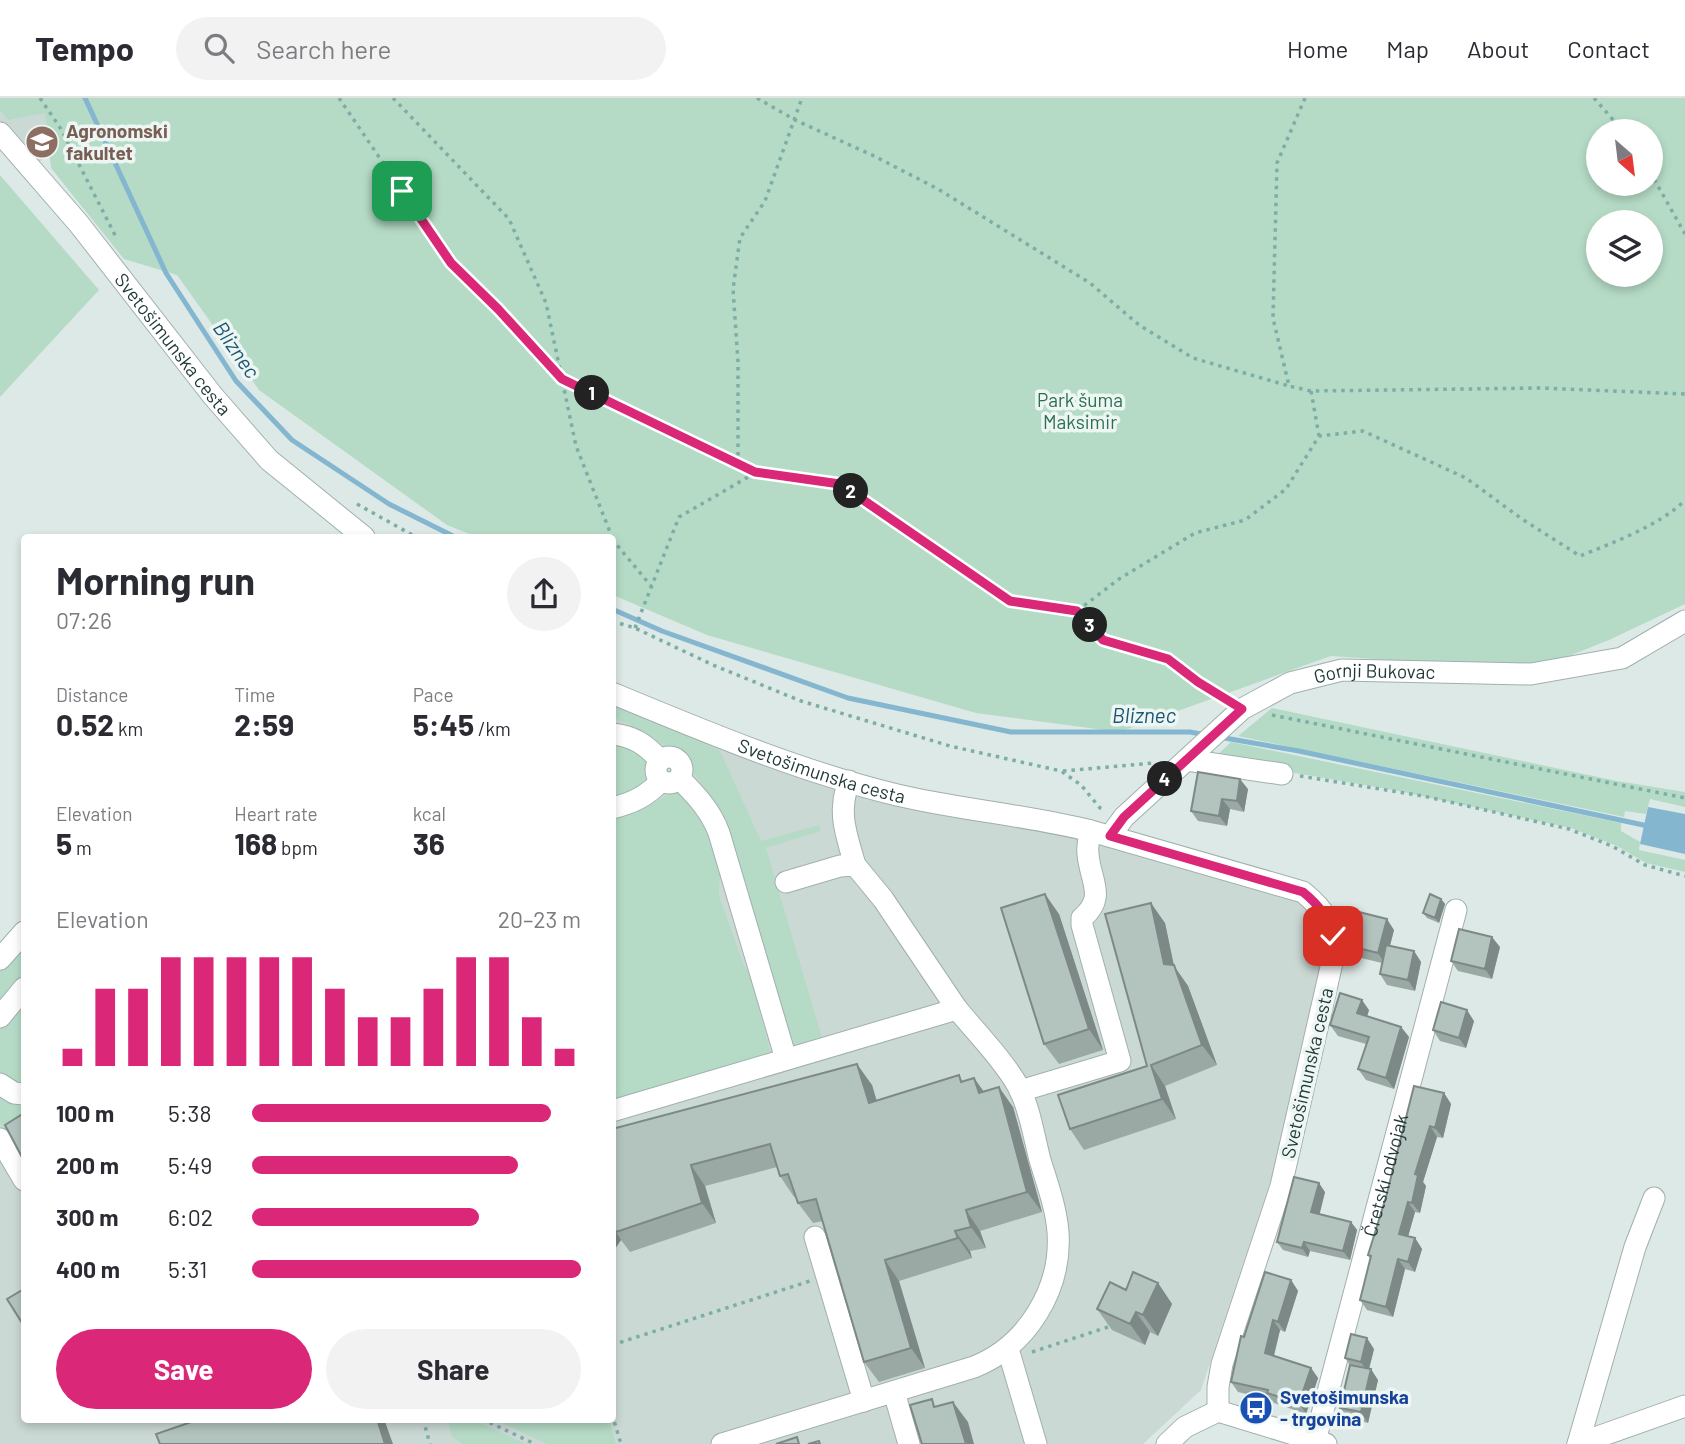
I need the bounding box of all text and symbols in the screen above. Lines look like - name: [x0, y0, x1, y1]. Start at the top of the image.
- search box: [176, 17, 666, 80]
- text: Tempo: [35, 28, 134, 68]
- icon: search: [200, 29, 238, 67]
- text: Search here: [256, 33, 391, 64]
- text: Home: [1287, 34, 1348, 63]
- text: Map: [1386, 34, 1429, 63]
- text: About: [1467, 34, 1529, 63]
- text: Contact: [1567, 34, 1650, 63]
- place label: Agronomski fakultet: [66, 119, 168, 164]
- north arrow: [1586, 119, 1662, 196]
- map controls: [1586, 119, 1663, 287]
- school or university icon: Agronomski fakultet: [23, 123, 61, 161]
- pin: [372, 161, 432, 221]
- icon: arrive: [383, 172, 421, 210]
- button: layers: [1586, 210, 1663, 287]
- street label: Svetošimunska cesta: [110, 268, 236, 420]
- water label: Bliznec: [209, 316, 266, 383]
- pin: 1: [574, 376, 610, 410]
- text: 1: [588, 381, 595, 404]
- park label: Park šuma Maksimir: [1037, 388, 1123, 433]
- pin: 2: [834, 474, 868, 508]
- text: 2: [845, 479, 856, 502]
- text: Morning run: [56, 557, 255, 603]
- button: share: [507, 557, 581, 631]
- text: 07:26: [56, 606, 112, 634]
- pin: 3: [1072, 608, 1108, 642]
- text: 3: [1084, 613, 1095, 636]
- street label: Gornji Bukovac: [1311, 658, 1435, 688]
- text: Distance: [56, 683, 128, 706]
- text: Time: [234, 683, 275, 706]
- text: Pace: [413, 683, 454, 706]
- water label: Bliznec: [1112, 702, 1176, 727]
- text: 0.52: [56, 706, 114, 742]
- text: 2:59: [234, 706, 294, 742]
- text: 5:45: [413, 706, 474, 742]
- text: km: [114, 717, 143, 740]
- text: /km: [474, 717, 511, 740]
- street label: Svetošimunska cesta: [735, 733, 908, 808]
- pin: 4: [1148, 762, 1182, 796]
- text: 4: [1159, 767, 1170, 790]
- text: Elevation: [56, 802, 133, 825]
- text: Heart rate: [234, 802, 318, 825]
- text: kcal: [413, 802, 446, 825]
- text: 5: [56, 825, 72, 861]
- text: 168: [234, 825, 277, 861]
- text: 36: [413, 825, 445, 861]
- text: m: [72, 836, 92, 859]
- text: bpm: [277, 836, 318, 859]
- text: Elevation: [56, 905, 149, 933]
- text: 20–23 m: [498, 905, 581, 933]
- pin: [1303, 906, 1363, 966]
- icon: check: [1314, 917, 1352, 955]
- street label: Svetošimunska cesta: [1276, 985, 1337, 1160]
- text: 100 m: [56, 1099, 114, 1127]
- text: 5:38: [168, 1099, 211, 1127]
- street label: Čretski odvojak: [1358, 1111, 1412, 1239]
- text: 200 m: [56, 1151, 119, 1179]
- text: 5:49: [168, 1151, 212, 1179]
- text: 300 m: [56, 1203, 118, 1231]
- text: 6:02: [168, 1203, 213, 1231]
- text: 400 m: [56, 1255, 120, 1283]
- text: 5:31: [168, 1255, 207, 1283]
- button: Save: [56, 1329, 312, 1409]
- button: Share: [326, 1329, 581, 1409]
- place label: Svetošimunska - trgovina: [1280, 1385, 1409, 1430]
- bus stop icon: Svetošimunska - trgovina: [1237, 1389, 1275, 1427]

